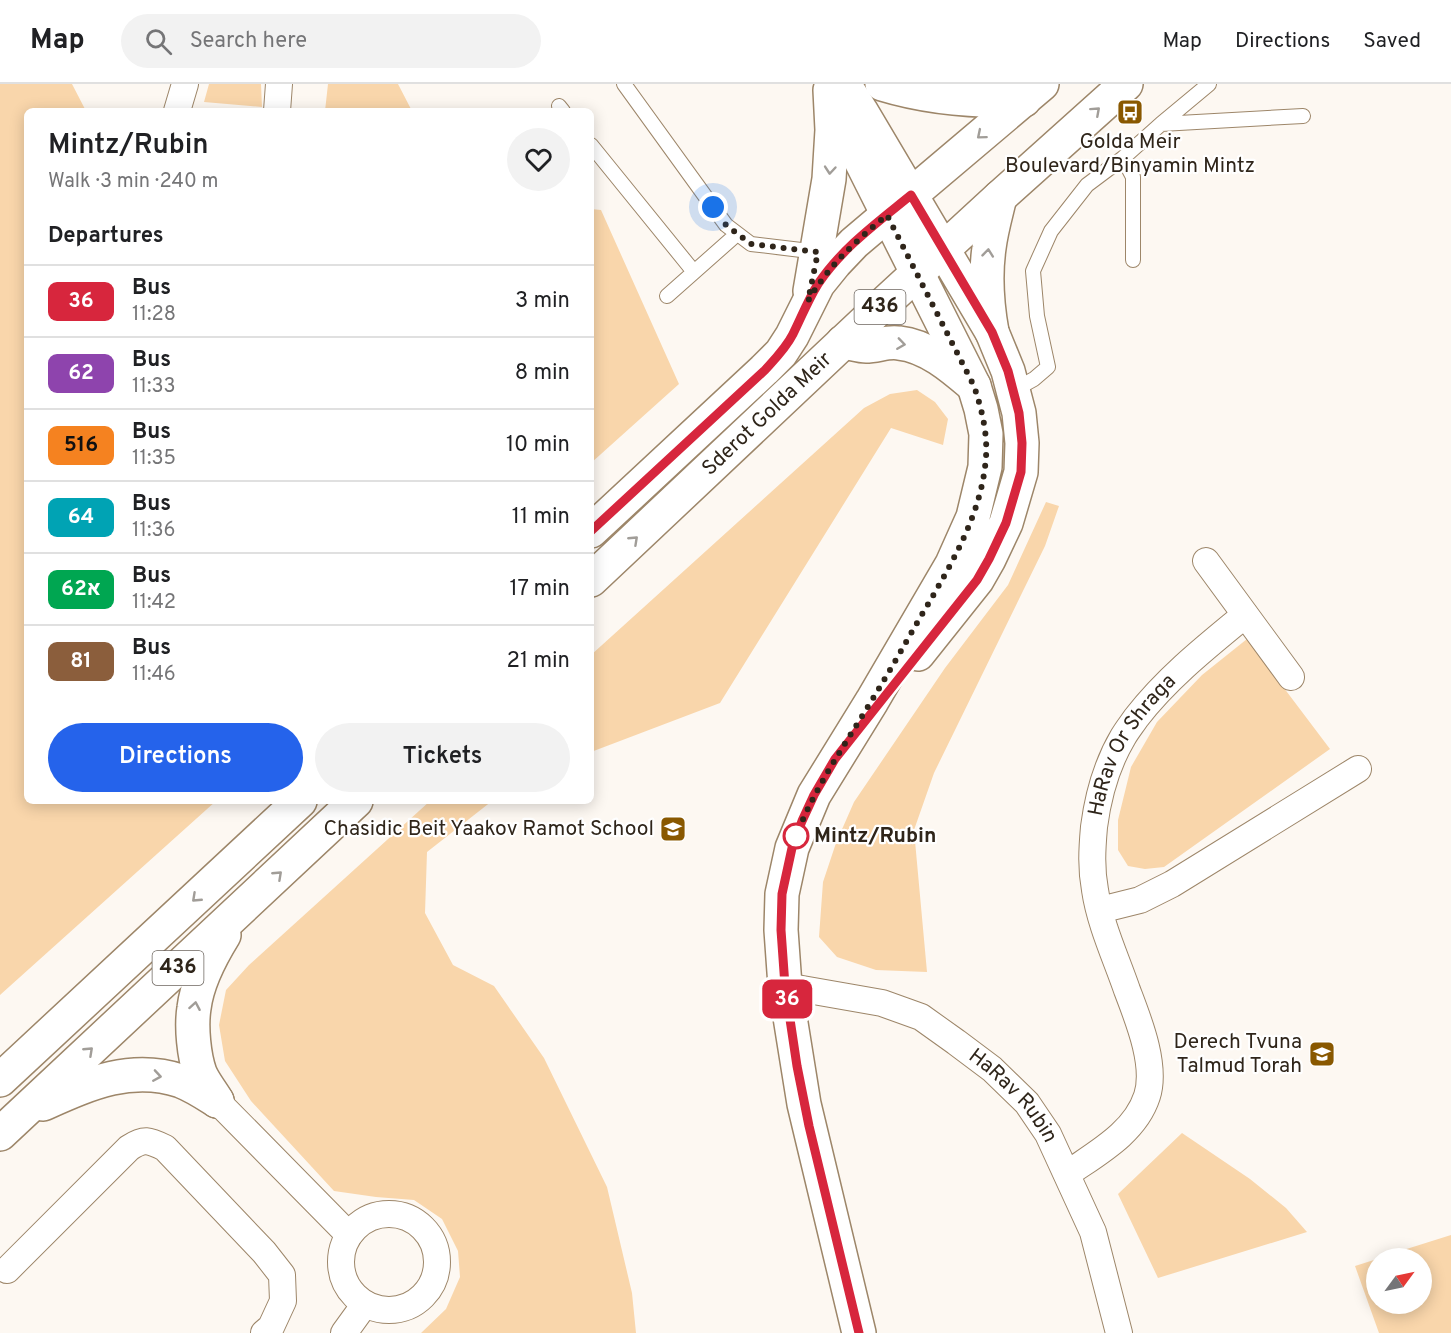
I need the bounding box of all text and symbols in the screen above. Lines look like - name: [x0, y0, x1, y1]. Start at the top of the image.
- search box: [121, 14, 541, 68]
- text: Map: [30, 23, 85, 59]
- icon: search: [142, 25, 175, 58]
- text: Search here: [190, 28, 307, 55]
- text: Map: [1162, 28, 1202, 55]
- text: Directions: [1235, 28, 1330, 55]
- text: Saved: [1363, 28, 1421, 55]
- bus stop icon: Golda Meir Boulevard/Binyamin Mintz: [1115, 97, 1145, 127]
- one-way arrow: [1089, 107, 1100, 118]
- text: Mintz/Rubin: [48, 128, 209, 164]
- button: heart: [507, 128, 570, 191]
- one-way arrow: [977, 128, 988, 139]
- place label: Golda Meir Boulevard/Binyamin Mintz: [1005, 129, 1255, 180]
- one-way arrow: [824, 165, 837, 174]
- text: Walk · 3 min · 240 m: [48, 169, 218, 195]
- your location: [698, 192, 728, 222]
- text: Departures: [48, 223, 164, 250]
- one-way arrow: [981, 249, 994, 258]
- text: Bus: [132, 275, 171, 302]
- text: 36: [68, 288, 94, 315]
- text: 3 min: [515, 288, 570, 315]
- road number: 436: [854, 290, 906, 324]
- text: 11:28: [132, 302, 176, 328]
- one-way arrow: [896, 337, 906, 350]
- street label: Sderot Golda Meir: [696, 346, 838, 482]
- text: Bus: [132, 347, 171, 374]
- text: 62: [68, 360, 94, 387]
- text: 8 min: [515, 360, 570, 387]
- text: 11:33: [132, 374, 176, 400]
- text: Bus: [132, 419, 171, 446]
- text: 516: [64, 432, 98, 459]
- text: 10 min: [506, 432, 570, 459]
- text: 11:35: [132, 446, 176, 472]
- text: Bus: [132, 491, 171, 518]
- text: 64: [68, 504, 94, 531]
- text: 11 min: [512, 504, 570, 531]
- text: 11:36: [132, 518, 175, 544]
- one-way arrow: [627, 536, 637, 547]
- text: Bus: [132, 563, 171, 590]
- text: 62א: [61, 576, 101, 603]
- text: 17 min: [510, 576, 570, 603]
- text: 11:42: [132, 590, 176, 616]
- text: Bus: [132, 635, 171, 662]
- text: 81: [70, 648, 92, 675]
- text: 21 min: [507, 648, 570, 675]
- text: 11:46: [132, 662, 176, 688]
- street label: HaRav Or Shraga: [1082, 668, 1182, 818]
- button: Directions: [48, 723, 303, 792]
- button: Tickets: [315, 723, 570, 792]
- school or university icon: Chasidic Beit Yaakov Ramot School: [658, 814, 688, 844]
- place label: Chasidic Beit Yaakov Ramot School: [323, 816, 654, 843]
- marker: Mintz/Rubin: [783, 823, 809, 849]
- place label: Mintz/Rubin: [814, 823, 936, 850]
- one-way arrow: [271, 871, 281, 882]
- one-way arrow: [192, 891, 203, 902]
- road number: 436: [152, 951, 204, 985]
- line badge: 36: [760, 980, 814, 1018]
- text: 36: [774, 986, 800, 1013]
- one-way arrow: [188, 1002, 201, 1012]
- place label: Derech Tvuna Talmud Torah: [1174, 1029, 1302, 1080]
- school or university icon: Derech Tvuna Talmud Torah: [1307, 1039, 1337, 1069]
- street label: HaRav Rubin: [963, 1043, 1064, 1147]
- one-way arrow: [82, 1047, 93, 1058]
- one-way arrow: [153, 1070, 162, 1082]
- north arrow: [1366, 1248, 1432, 1314]
- map controls: [1366, 1248, 1432, 1314]

